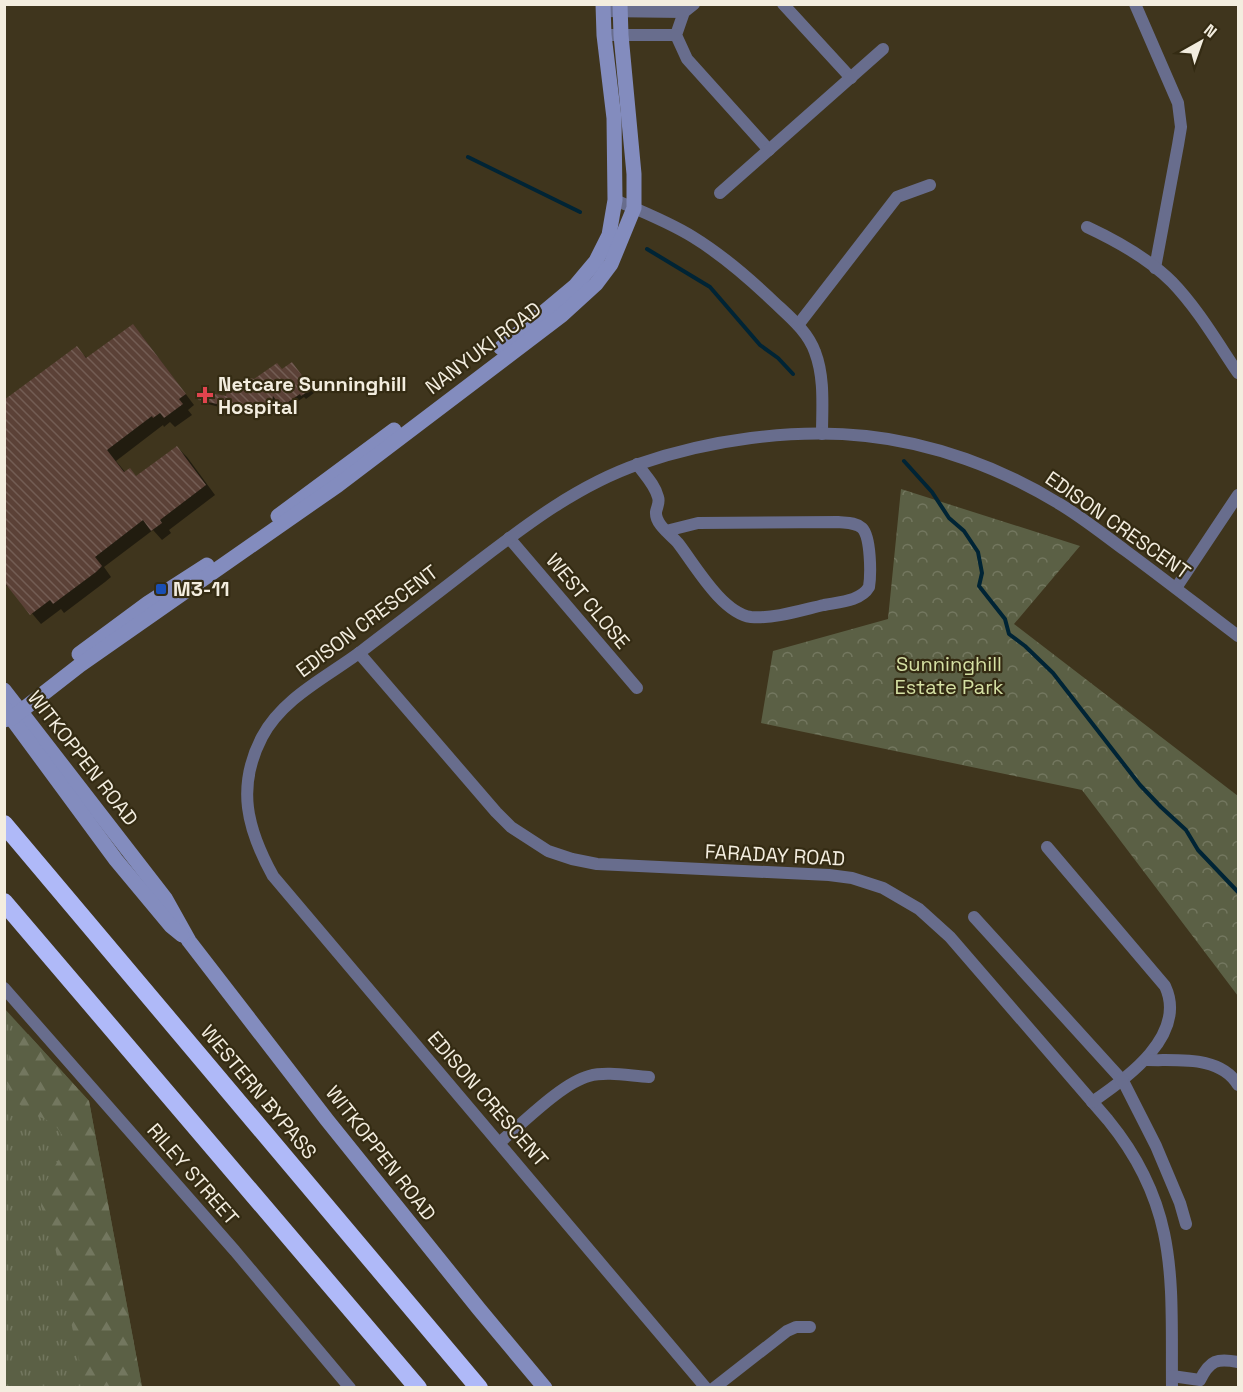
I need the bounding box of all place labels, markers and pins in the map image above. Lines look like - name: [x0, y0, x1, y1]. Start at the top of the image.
- place label: Netcare Sunninghill Hospital: [218, 371, 407, 420]
- marker: Netcare Sunninghill Hospital: [196, 386, 214, 404]
- place label: M3-11: [173, 576, 230, 602]
- marker: M3-11: [154, 582, 168, 596]

